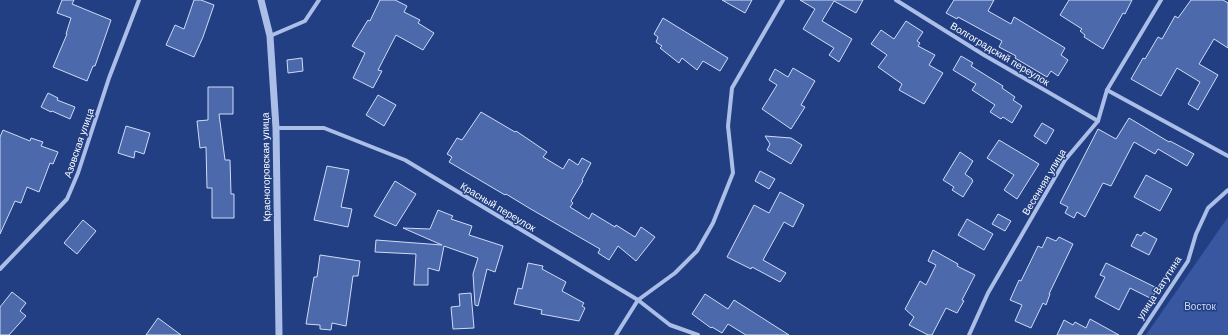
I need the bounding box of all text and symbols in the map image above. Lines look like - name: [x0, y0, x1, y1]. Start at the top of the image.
- street label: Волгоградский переулок: [949, 20, 1052, 88]
- street label: Азовская улица: [62, 106, 96, 179]
- street label: Красногоровская улица: [260, 112, 272, 222]
- street label: Весенняя улица: [1020, 147, 1068, 217]
- street label: Красный переулок: [458, 180, 538, 234]
- street label: улица Ватутина: [1134, 254, 1184, 322]
- park label: Восток: [1184, 301, 1216, 312]

